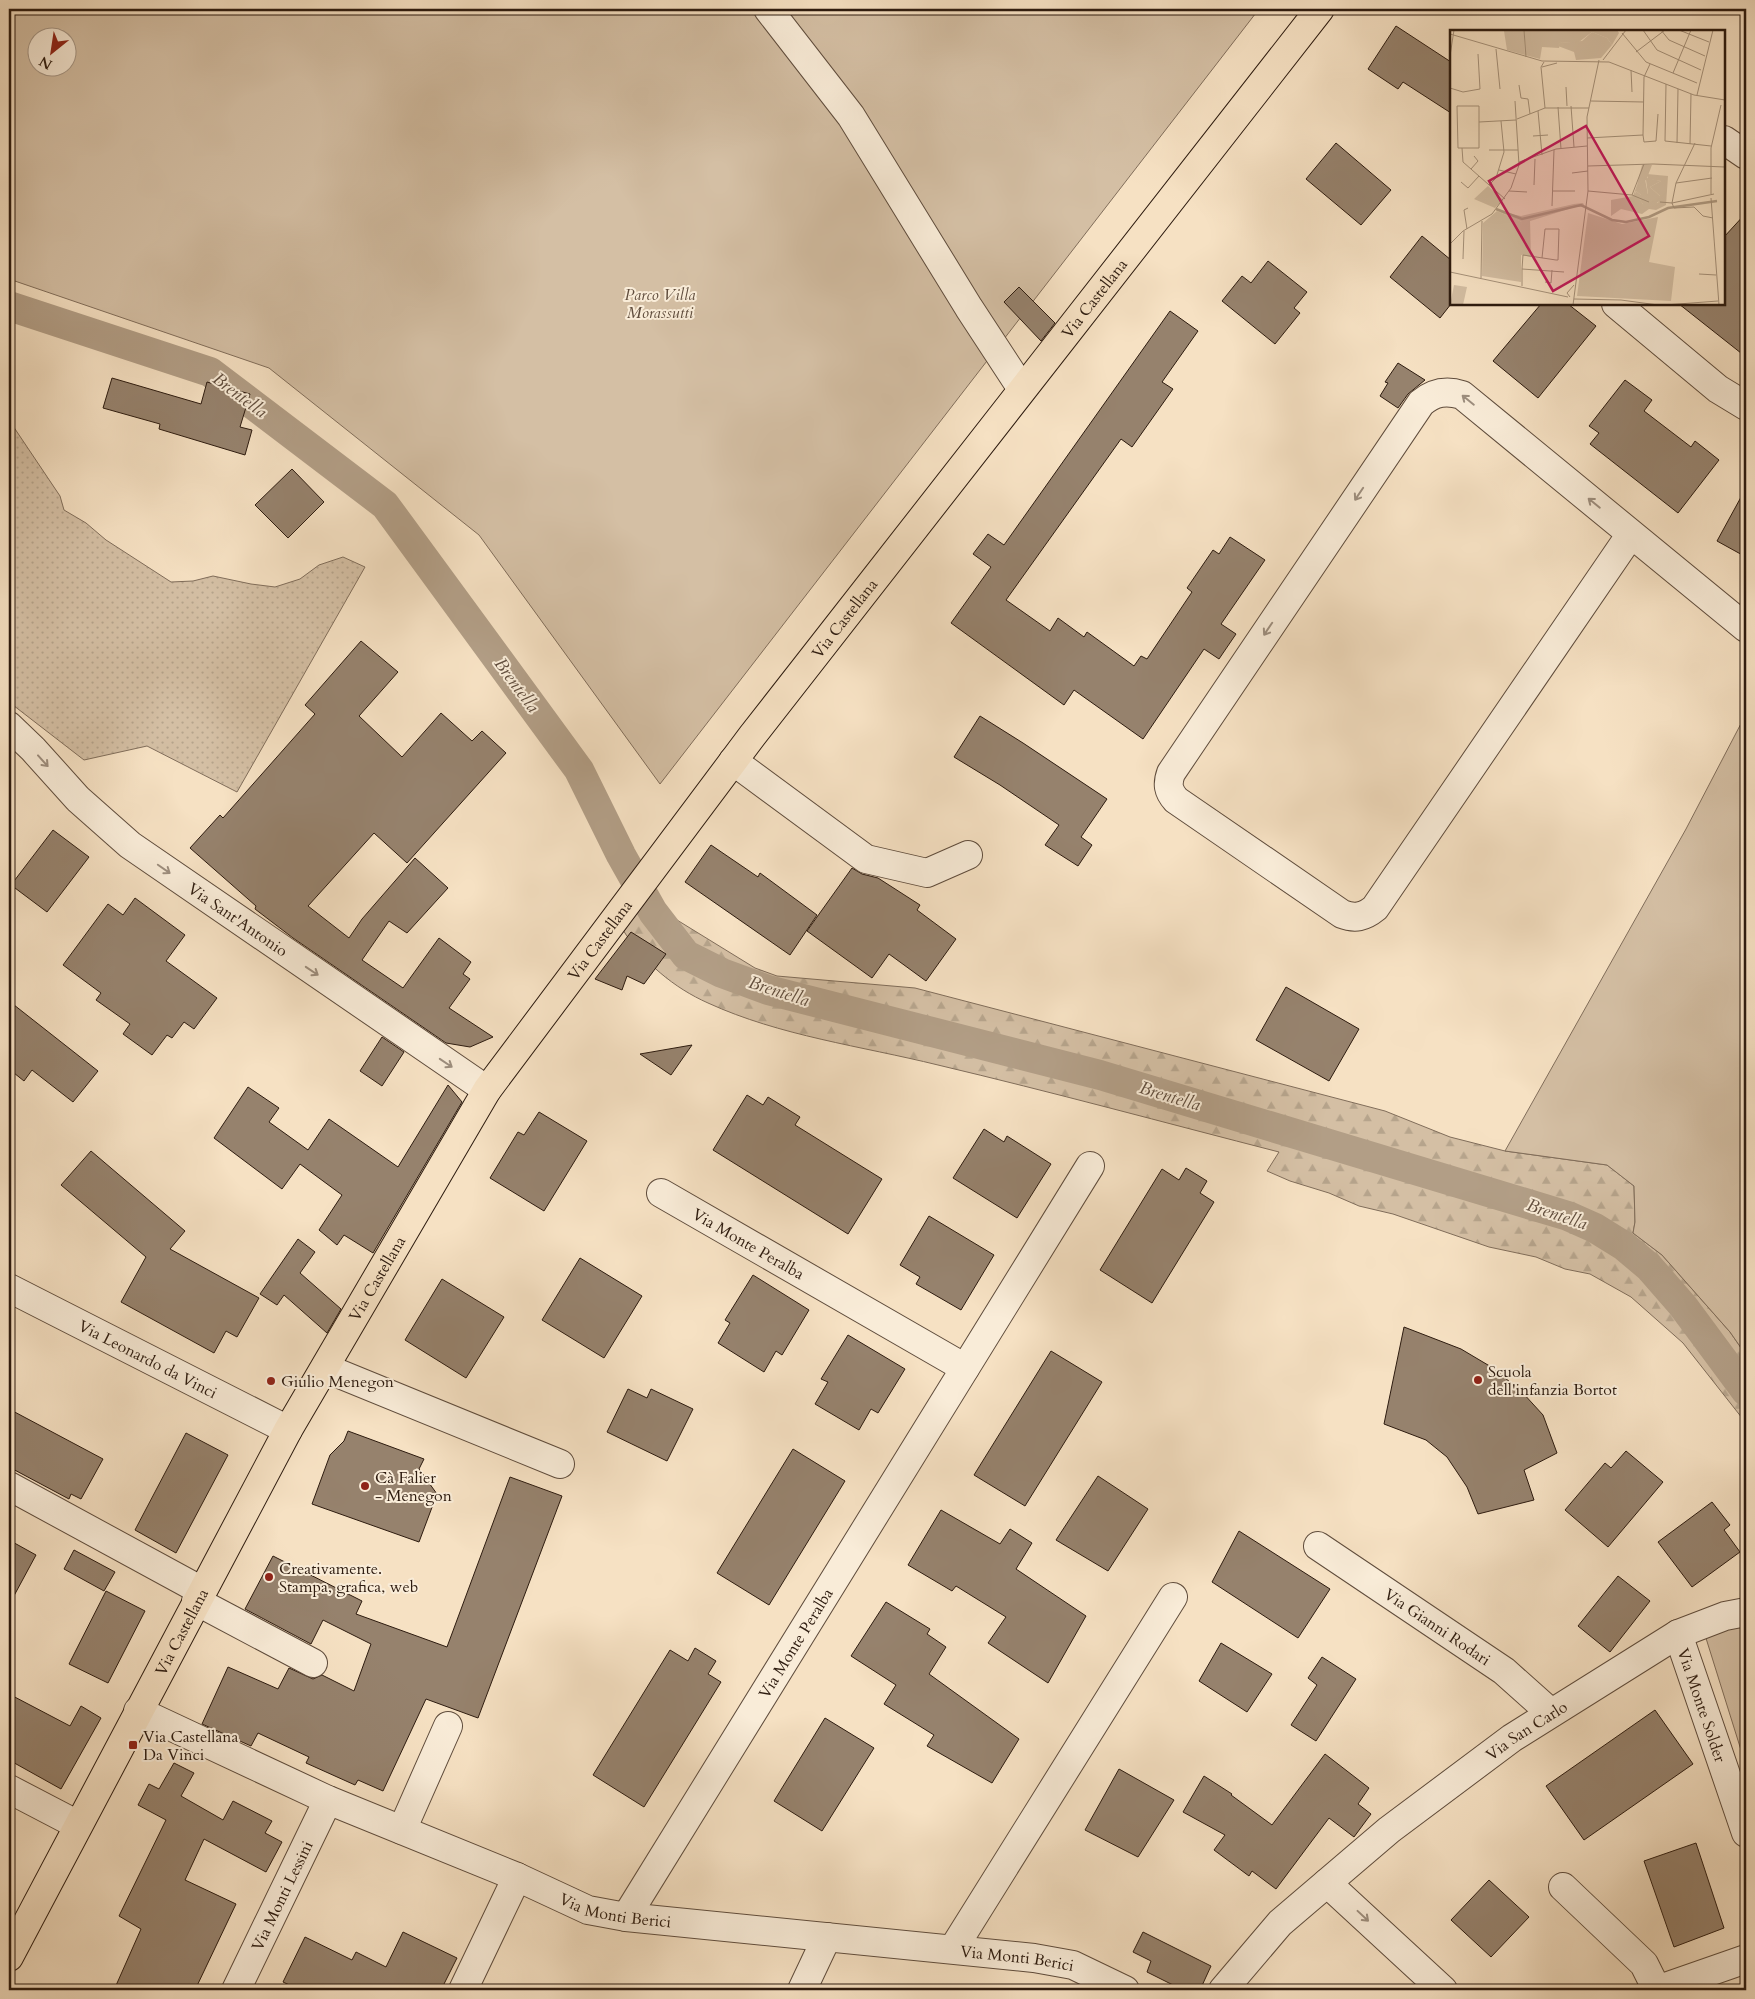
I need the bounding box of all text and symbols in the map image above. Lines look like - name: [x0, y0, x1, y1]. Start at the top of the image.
- north arrow: [28, 28, 78, 78]
- inset map: [1450, 30, 1725, 305]
- text: N: [36, 52, 56, 74]
- street label: Via Castellana: [1057, 254, 1133, 343]
- park label: Parco Villa Morassutti: [625, 284, 696, 324]
- water label: Brentella: [207, 367, 272, 424]
- one-way arrow: [1462, 395, 1475, 406]
- one-way arrow: [1354, 487, 1364, 501]
- one-way arrow: [1587, 498, 1600, 509]
- street label: Via Castellana: [807, 574, 883, 663]
- one-way arrow: [1263, 621, 1273, 635]
- water label: Brentella: [488, 653, 545, 718]
- one-way arrow: [38, 754, 49, 767]
- one-way arrow: [157, 864, 171, 874]
- street label: Via Sant'Antonio: [183, 878, 292, 962]
- street label: Via Castellana: [563, 895, 638, 985]
- one-way arrow: [305, 966, 319, 976]
- water label: Brentella: [745, 970, 812, 1013]
- one-way arrow: [439, 1058, 453, 1068]
- water label: Brentella: [1136, 1075, 1203, 1118]
- water label: Brentella: [1523, 1192, 1591, 1236]
- street label: Via Monte Peralba: [688, 1203, 808, 1285]
- street label: Via Castellana: [344, 1232, 411, 1326]
- street label: Via Leonardo da Vinci: [74, 1315, 221, 1404]
- place label: Scuola dell'infanzia Bortot: [1488, 1361, 1617, 1401]
- place label: Giulio Menegon: [281, 1371, 394, 1393]
- marker: Scuola dell'infanzia Bortot: [1472, 1374, 1484, 1386]
- marker: Giulio Menegon: [265, 1375, 277, 1387]
- place label: Cà Falier - Menegon: [375, 1467, 452, 1507]
- marker: Cà Falier - Menegon: [359, 1480, 371, 1492]
- place label: Creativamente. Stampa, grafica, web: [279, 1558, 418, 1598]
- marker: Creativamente. Stampa, grafica, web: [263, 1571, 275, 1583]
- street label: Via Gianni Rodari: [1379, 1583, 1495, 1671]
- street label: Via Monte Peralba: [754, 1584, 839, 1703]
- street label: Via Castellana: [150, 1585, 214, 1680]
- street label: Via Monte Solder: [1672, 1645, 1731, 1765]
- street label: Via San Carlo: [1481, 1696, 1572, 1766]
- place label: Via Castellana Da Vinci: [143, 1726, 238, 1766]
- marker: Via Castellana Da Vinci: [127, 1739, 139, 1751]
- street label: Via Monti Lessini: [247, 1837, 319, 1955]
- street label: Via Monti Berici: [555, 1888, 673, 1934]
- one-way arrow: [1357, 1910, 1369, 1922]
- street label: Via Monti Berici: [959, 1941, 1076, 1977]

